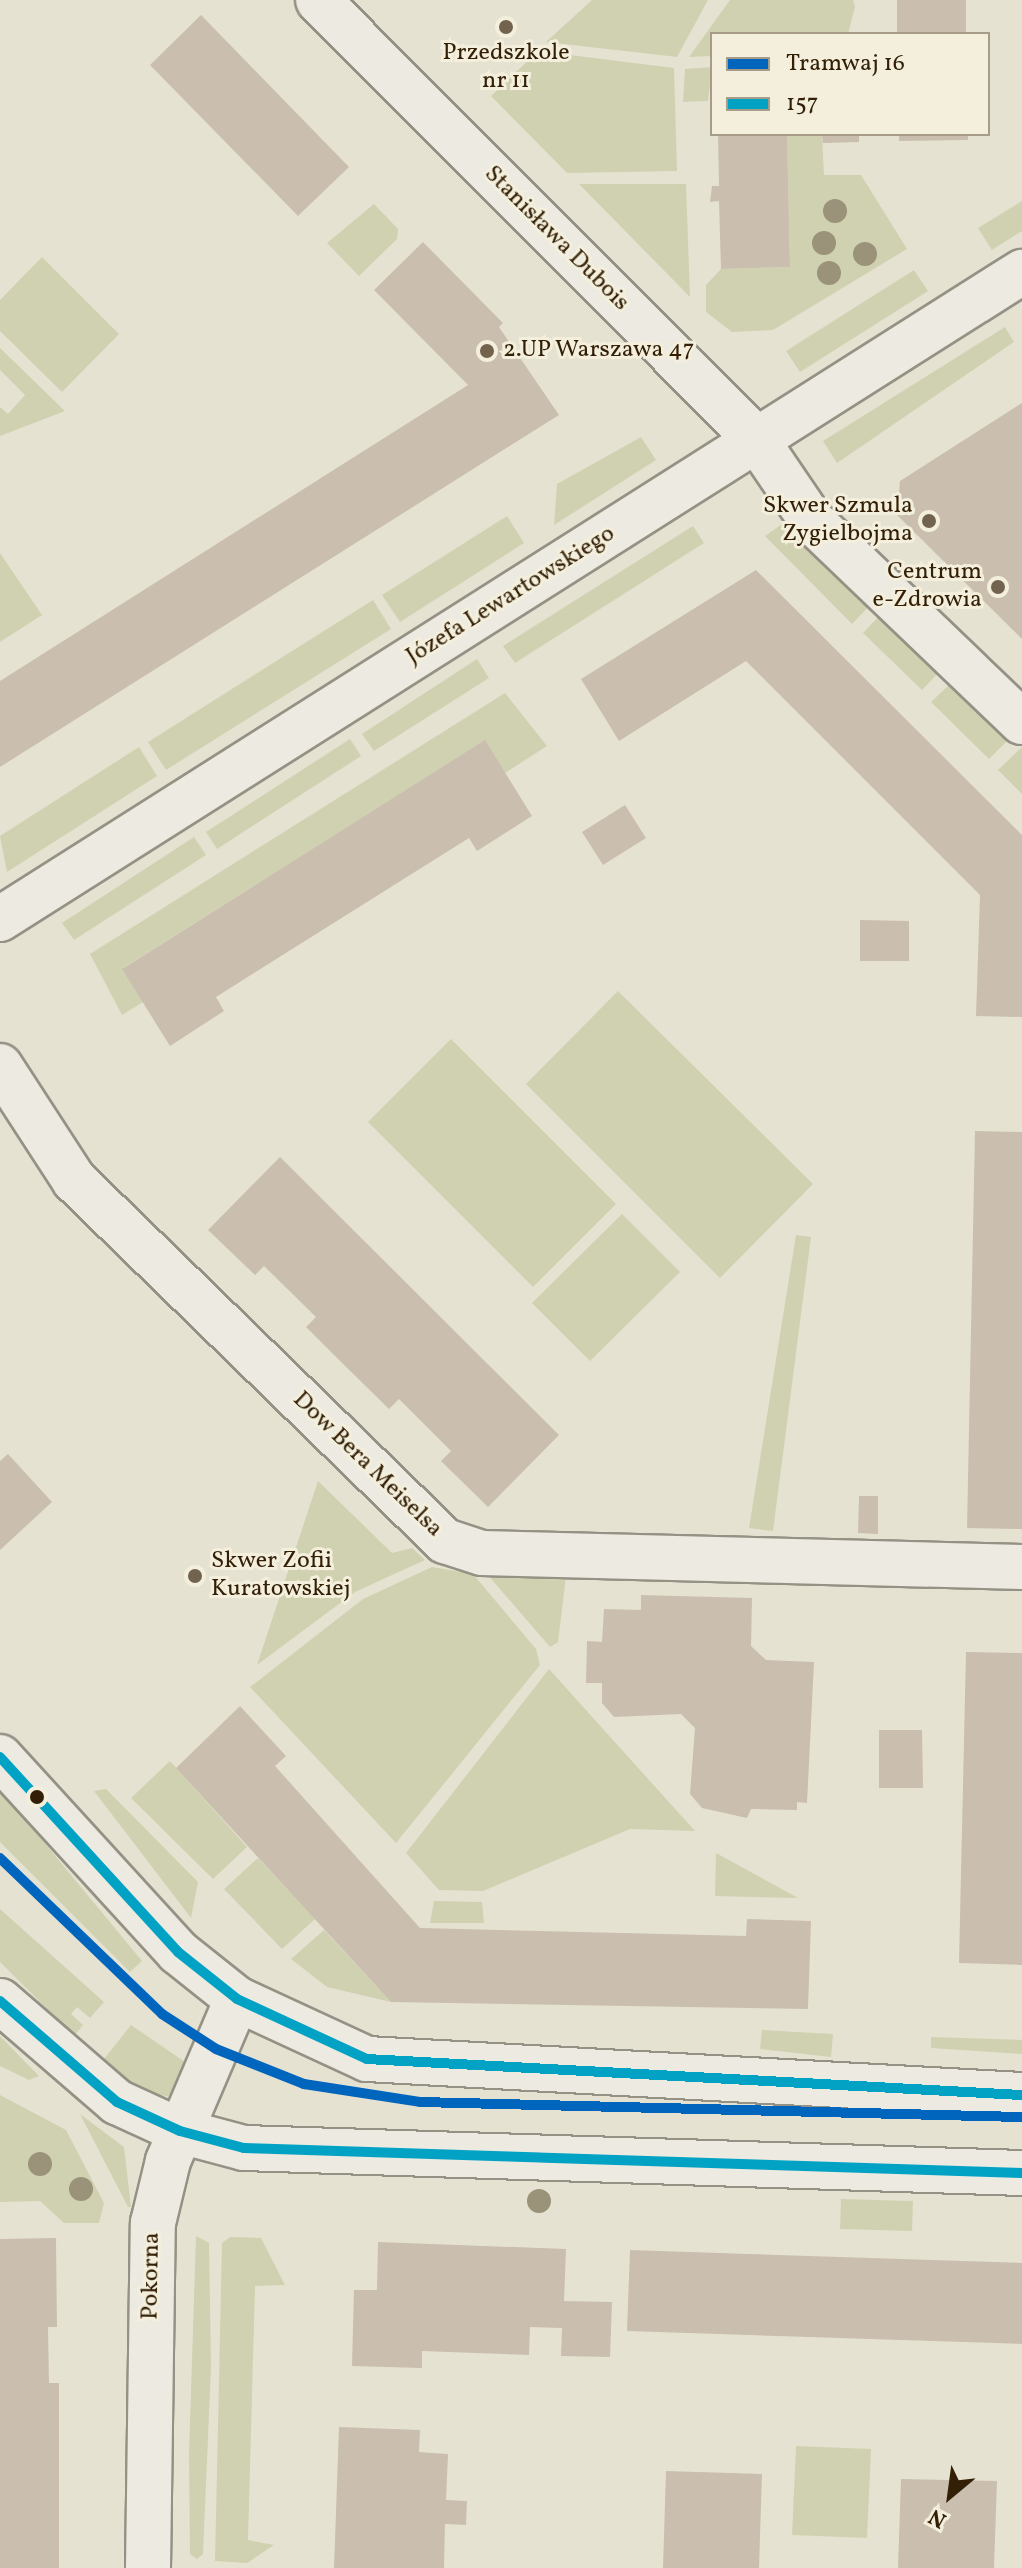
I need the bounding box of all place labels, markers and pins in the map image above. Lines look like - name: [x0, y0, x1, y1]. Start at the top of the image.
- marker: Przedszkole nr 11: [497, 18, 515, 36]
- place label: Przedszkole nr 11: [442, 40, 570, 96]
- place label: 2.UP Warszawa 47: [503, 337, 695, 365]
- marker: 2.UP Warszawa 47: [478, 342, 496, 360]
- place label: Skwer Szmula Zygielbojma: [763, 493, 913, 549]
- marker: Skwer Szmula Zygielbojma: [920, 512, 938, 530]
- place label: Centrum e-Zdrowia: [873, 559, 982, 615]
- marker: Centrum e-Zdrowia: [989, 578, 1007, 596]
- place label: Skwer Zofii Kuratowskiej: [211, 1548, 350, 1604]
- marker: Skwer Zofii Kuratowskiej: [186, 1567, 204, 1585]
- unlabelled marker: [29, 1789, 45, 1805]

